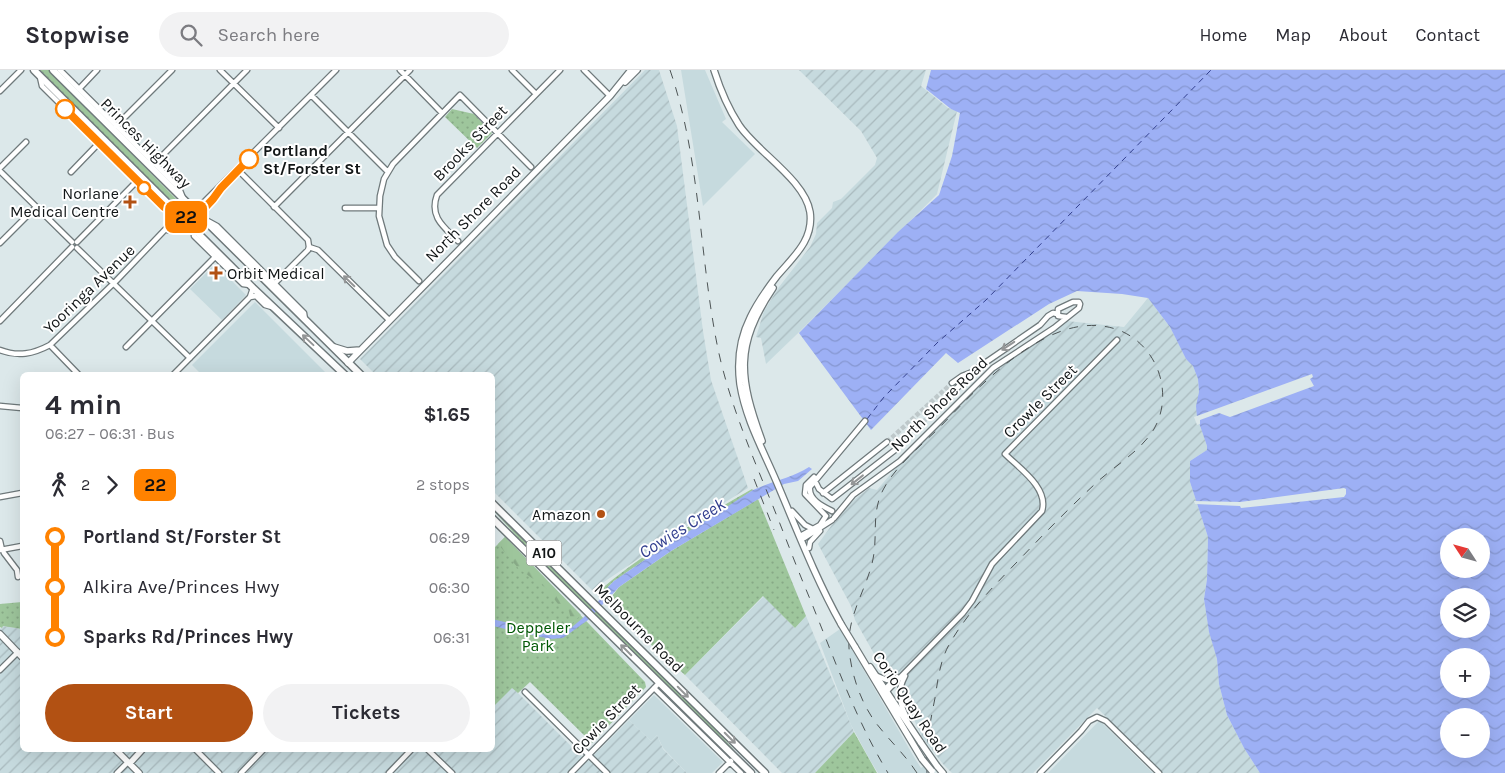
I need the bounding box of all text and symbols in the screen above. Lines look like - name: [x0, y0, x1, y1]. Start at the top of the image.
- search box: [159, 12, 509, 57]
- text: Stopwise: [25, 21, 129, 49]
- icon: search: [177, 21, 205, 49]
- text: Search here: [217, 24, 320, 46]
- text: Home: [1199, 24, 1247, 46]
- text: Map: [1275, 24, 1311, 46]
- text: About: [1339, 24, 1388, 46]
- text: Contact: [1416, 24, 1480, 46]
- street label: Princes Highway: [97, 94, 195, 192]
- unlabelled marker: [55, 99, 75, 119]
- street label: Brooks Street: [429, 101, 511, 185]
- place label: Portland St/Forster St: [263, 141, 361, 178]
- marker: Portland St/Forster St: [239, 149, 259, 169]
- street label: North Shore Road: [421, 162, 525, 266]
- unlabelled marker: [137, 181, 151, 195]
- place label: Norlane Medical Centre: [10, 184, 119, 221]
- marker: Norlane Medical Centre: [123, 195, 137, 209]
- line badge: 22: [164, 201, 208, 233]
- text: 22: [175, 206, 197, 228]
- street label: Yooringa Avenue: [39, 241, 139, 337]
- place label: Orbit Medical: [227, 264, 325, 283]
- marker: Orbit Medical: [209, 266, 223, 280]
- one-way arrow: [343, 275, 356, 287]
- one-way arrow: [302, 334, 315, 346]
- one-way arrow: [1001, 341, 1015, 352]
- street label: North Shore Road: [886, 353, 992, 455]
- street label: Crowle Street: [999, 360, 1081, 442]
- text: 4 min: [45, 388, 122, 421]
- text: $1.65: [423, 404, 470, 426]
- text: 06:27 – 06:31 · Bus: [45, 424, 175, 443]
- icon: walk: [45, 471, 73, 499]
- icon: forward: [98, 471, 126, 499]
- text: 22: [144, 474, 166, 496]
- text: 2: [81, 475, 90, 494]
- text: 2 stops: [416, 475, 470, 494]
- one-way arrow: [850, 475, 863, 486]
- water label: Cowies Creek: [635, 492, 730, 563]
- place label: Amazon: [532, 505, 591, 524]
- marker: Amazon: [595, 508, 607, 520]
- text: Portland St/Forster St: [83, 526, 281, 548]
- text: 06:29: [429, 528, 470, 547]
- north arrow: [1440, 528, 1490, 578]
- map controls: [1440, 528, 1490, 758]
- road number: A10: [526, 540, 562, 566]
- text: Alkira Ave/Princes Hwy: [83, 576, 279, 598]
- text: 06:30: [429, 578, 470, 597]
- street label: Melbourne Road: [590, 579, 688, 677]
- button: layers: [1440, 588, 1490, 638]
- park label: Deppeler Park: [506, 618, 570, 655]
- text: Sparks Rd/Princes Hwy: [83, 626, 293, 648]
- text: 06:31: [433, 628, 470, 647]
- one-way arrow: [620, 644, 632, 656]
- street label: Corio Quay Road: [869, 648, 951, 756]
- button: +: [1440, 648, 1490, 698]
- street label: Cowie Street: [568, 680, 644, 758]
- button: Start: [45, 684, 253, 742]
- button: Tickets: [263, 684, 470, 742]
- one-way arrow: [677, 686, 690, 698]
- button: −: [1440, 708, 1490, 758]
- one-way arrow: [724, 732, 736, 745]

